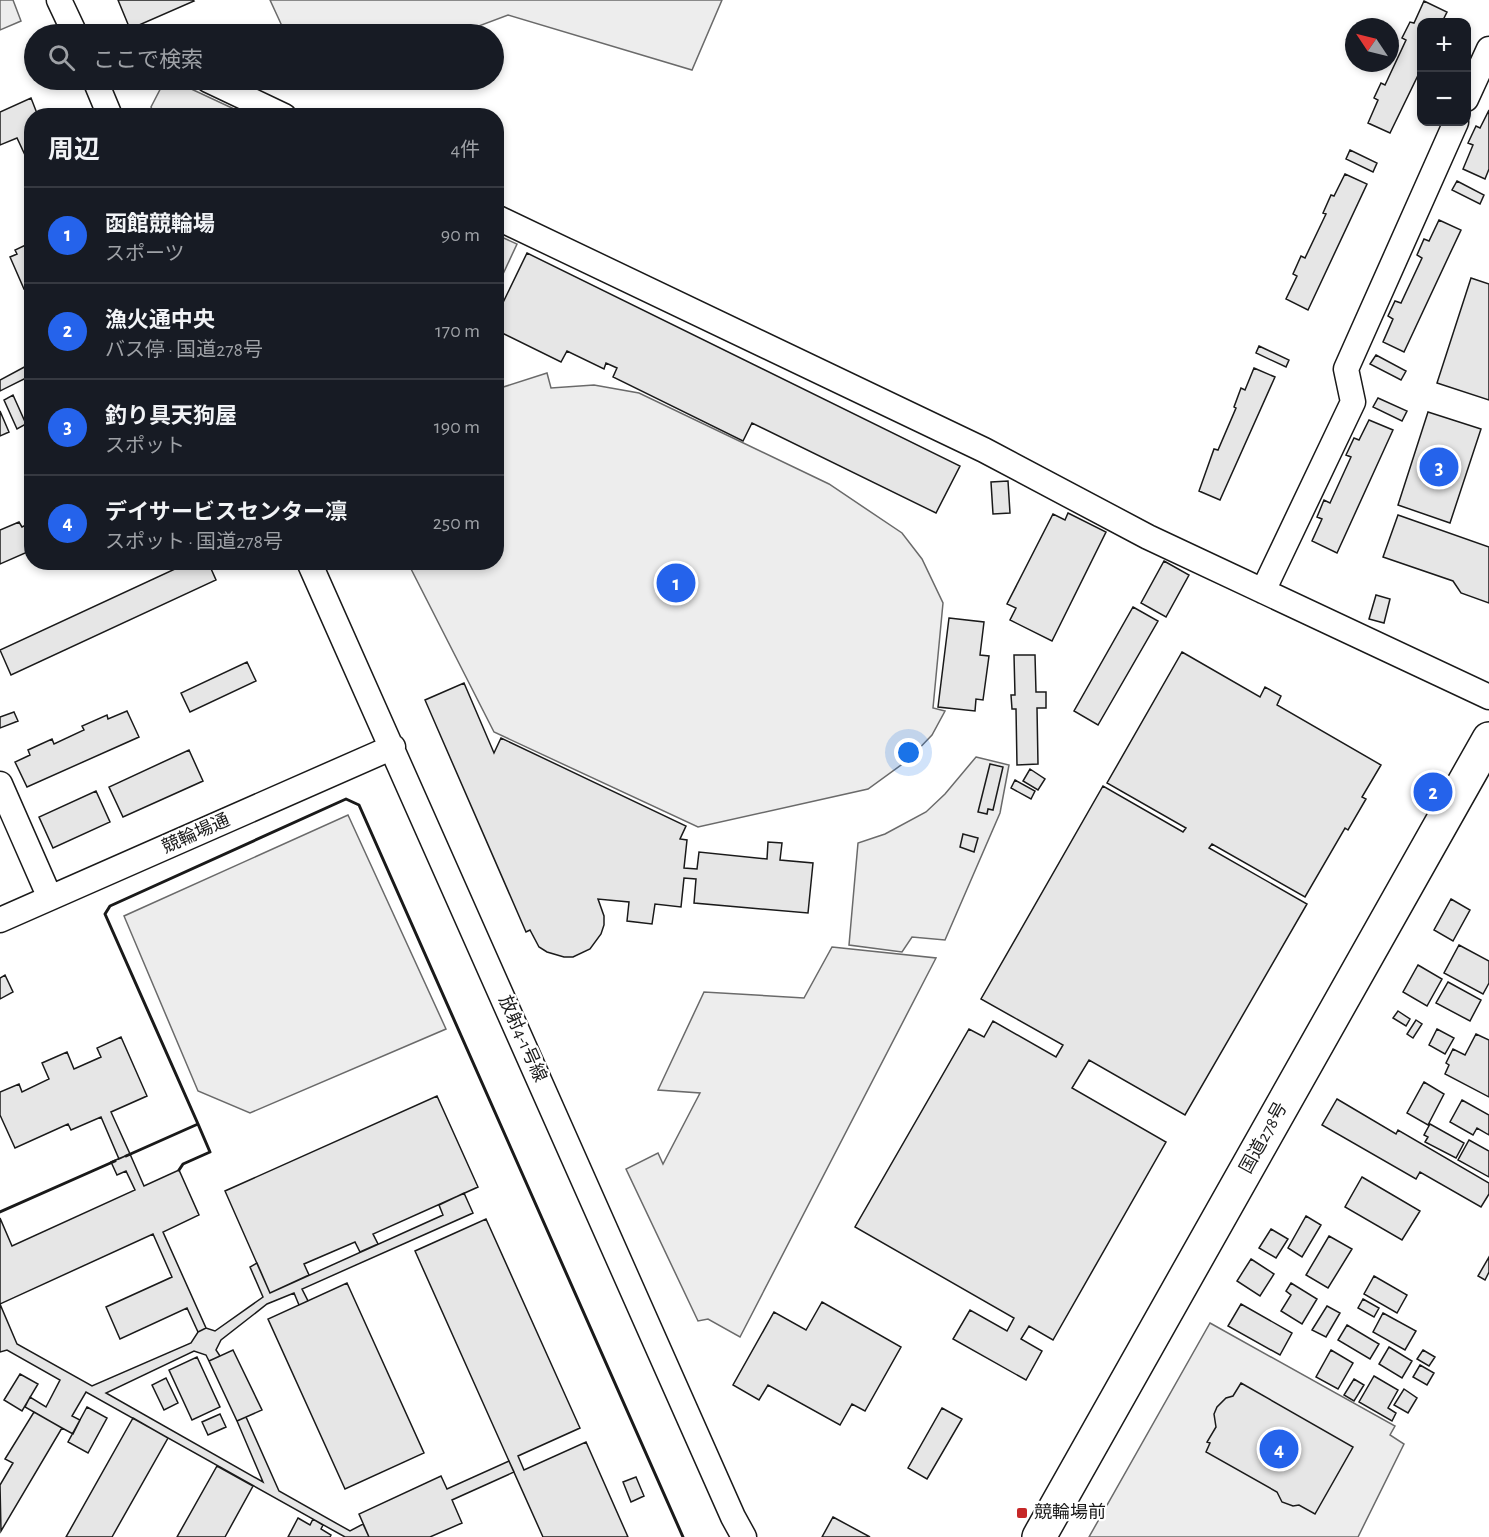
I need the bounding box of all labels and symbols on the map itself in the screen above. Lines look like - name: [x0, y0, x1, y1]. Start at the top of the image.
- north arrow: [1345, 18, 1399, 72]
- pin: 3: [1420, 444, 1458, 490]
- pin: 1: [656, 560, 696, 606]
- your location: [894, 738, 923, 767]
- pin: 2: [1414, 770, 1452, 814]
- street label: 競輪場通: [159, 809, 233, 857]
- street label: 放射4-1号線: [495, 992, 551, 1085]
- street label: 国道278号: [1235, 1098, 1291, 1177]
- pin: 4: [1260, 1426, 1298, 1472]
- place label: 競輪場前: [1034, 1502, 1106, 1522]
- marker: 競輪場前: [1015, 1506, 1029, 1520]

